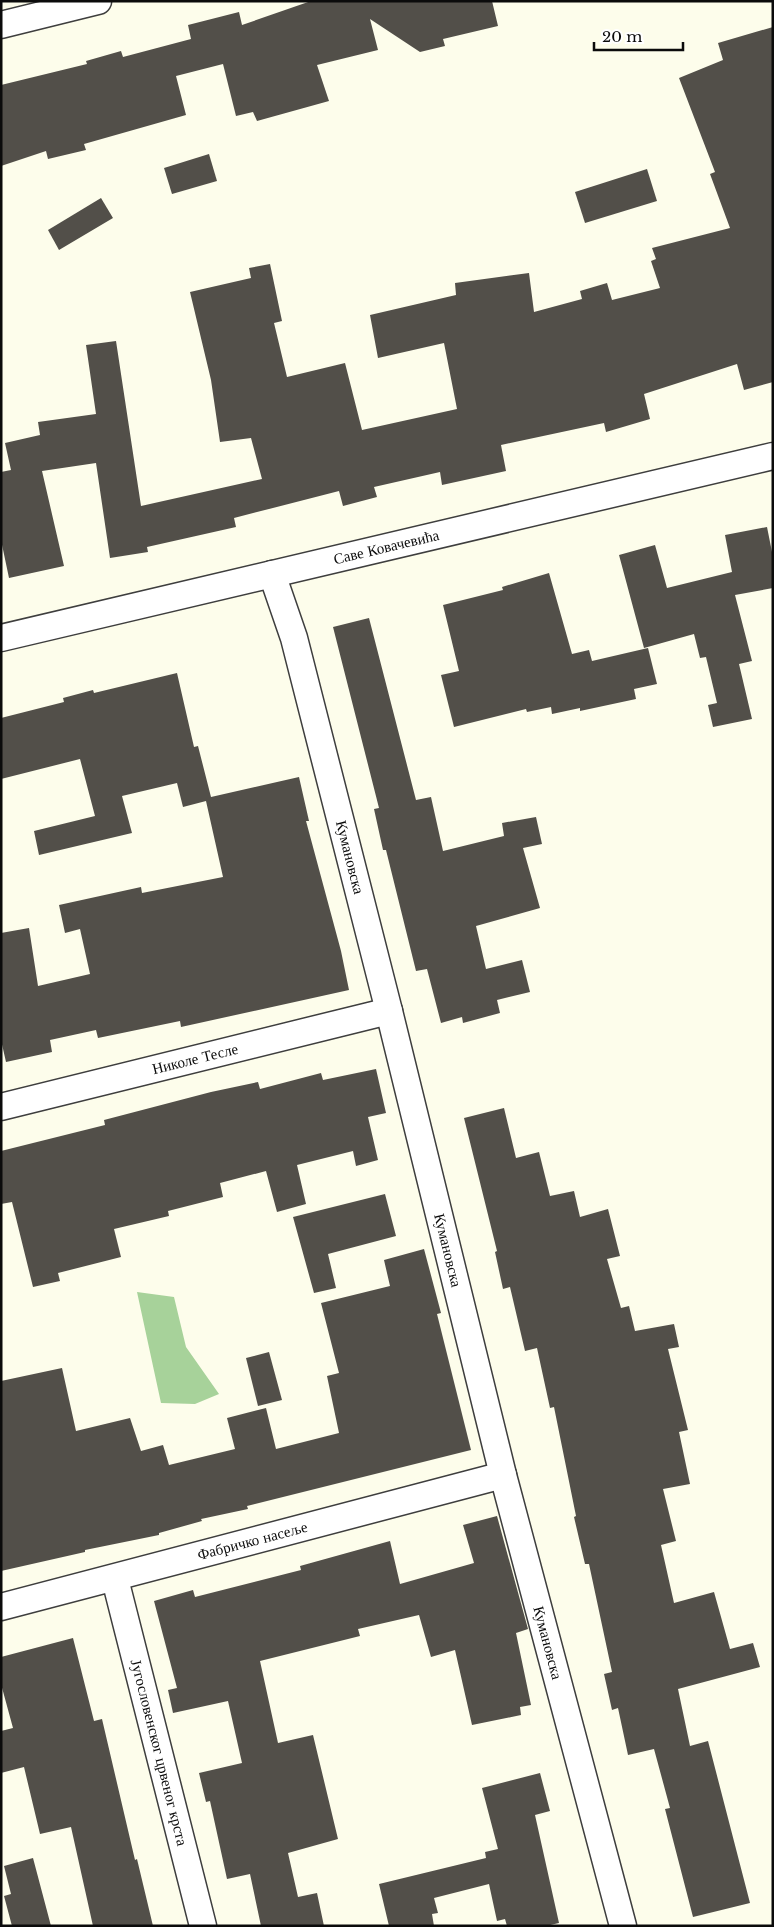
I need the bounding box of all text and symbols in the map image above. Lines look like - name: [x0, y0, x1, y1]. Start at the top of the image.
- scale bar: [594, 20, 683, 52]
- text: 20 m: [602, 27, 642, 46]
- street label: Саве Ковачевића: [332, 525, 441, 568]
- street label: Кумановска: [332, 818, 369, 896]
- street label: Николе Тесле: [150, 1039, 240, 1078]
- street label: Кумановска: [430, 1211, 467, 1289]
- street label: Фабричко насеље: [195, 1517, 310, 1564]
- street label: Кумановска: [529, 1604, 567, 1682]
- street label: Југословенског црвеног крста: [127, 1657, 192, 1848]

